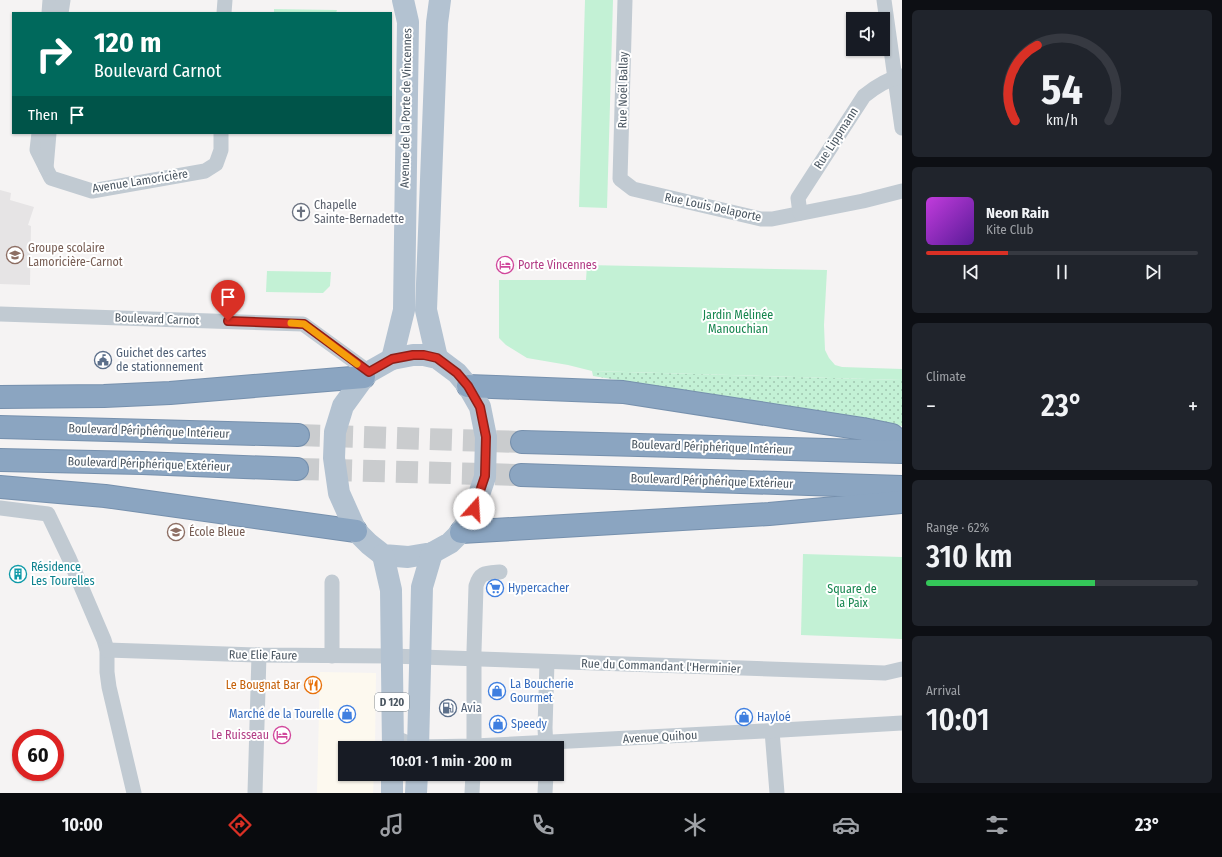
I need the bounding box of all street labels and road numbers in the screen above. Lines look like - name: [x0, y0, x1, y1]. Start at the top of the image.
- street label: Avenue de la Porte de Vincennes: [398, 28, 414, 188]
- street label: Rue Noël Ballay: [615, 51, 631, 128]
- street label: Rue Lippmann: [811, 105, 861, 171]
- street label: Avenue Lamoricière: [91, 167, 189, 195]
- street label: Rue Louis Delaporte: [663, 190, 763, 224]
- street label: Boulevard Carnot: [114, 311, 200, 327]
- street label: Boulevard Périphérique Intérieur: [68, 421, 231, 441]
- street label: Boulevard Périphérique Intérieur: [631, 437, 794, 457]
- street label: Boulevard Périphérique Extérieur: [67, 454, 231, 474]
- street label: Boulevard Périphérique Extérieur: [630, 471, 794, 491]
- street label: Rue Elie Faure: [229, 647, 297, 663]
- street label: Rue du Commandant l'Herminier: [581, 656, 742, 676]
- road number: D 120: [375, 693, 409, 711]
- street label: Avenue Quihou: [622, 728, 698, 746]

